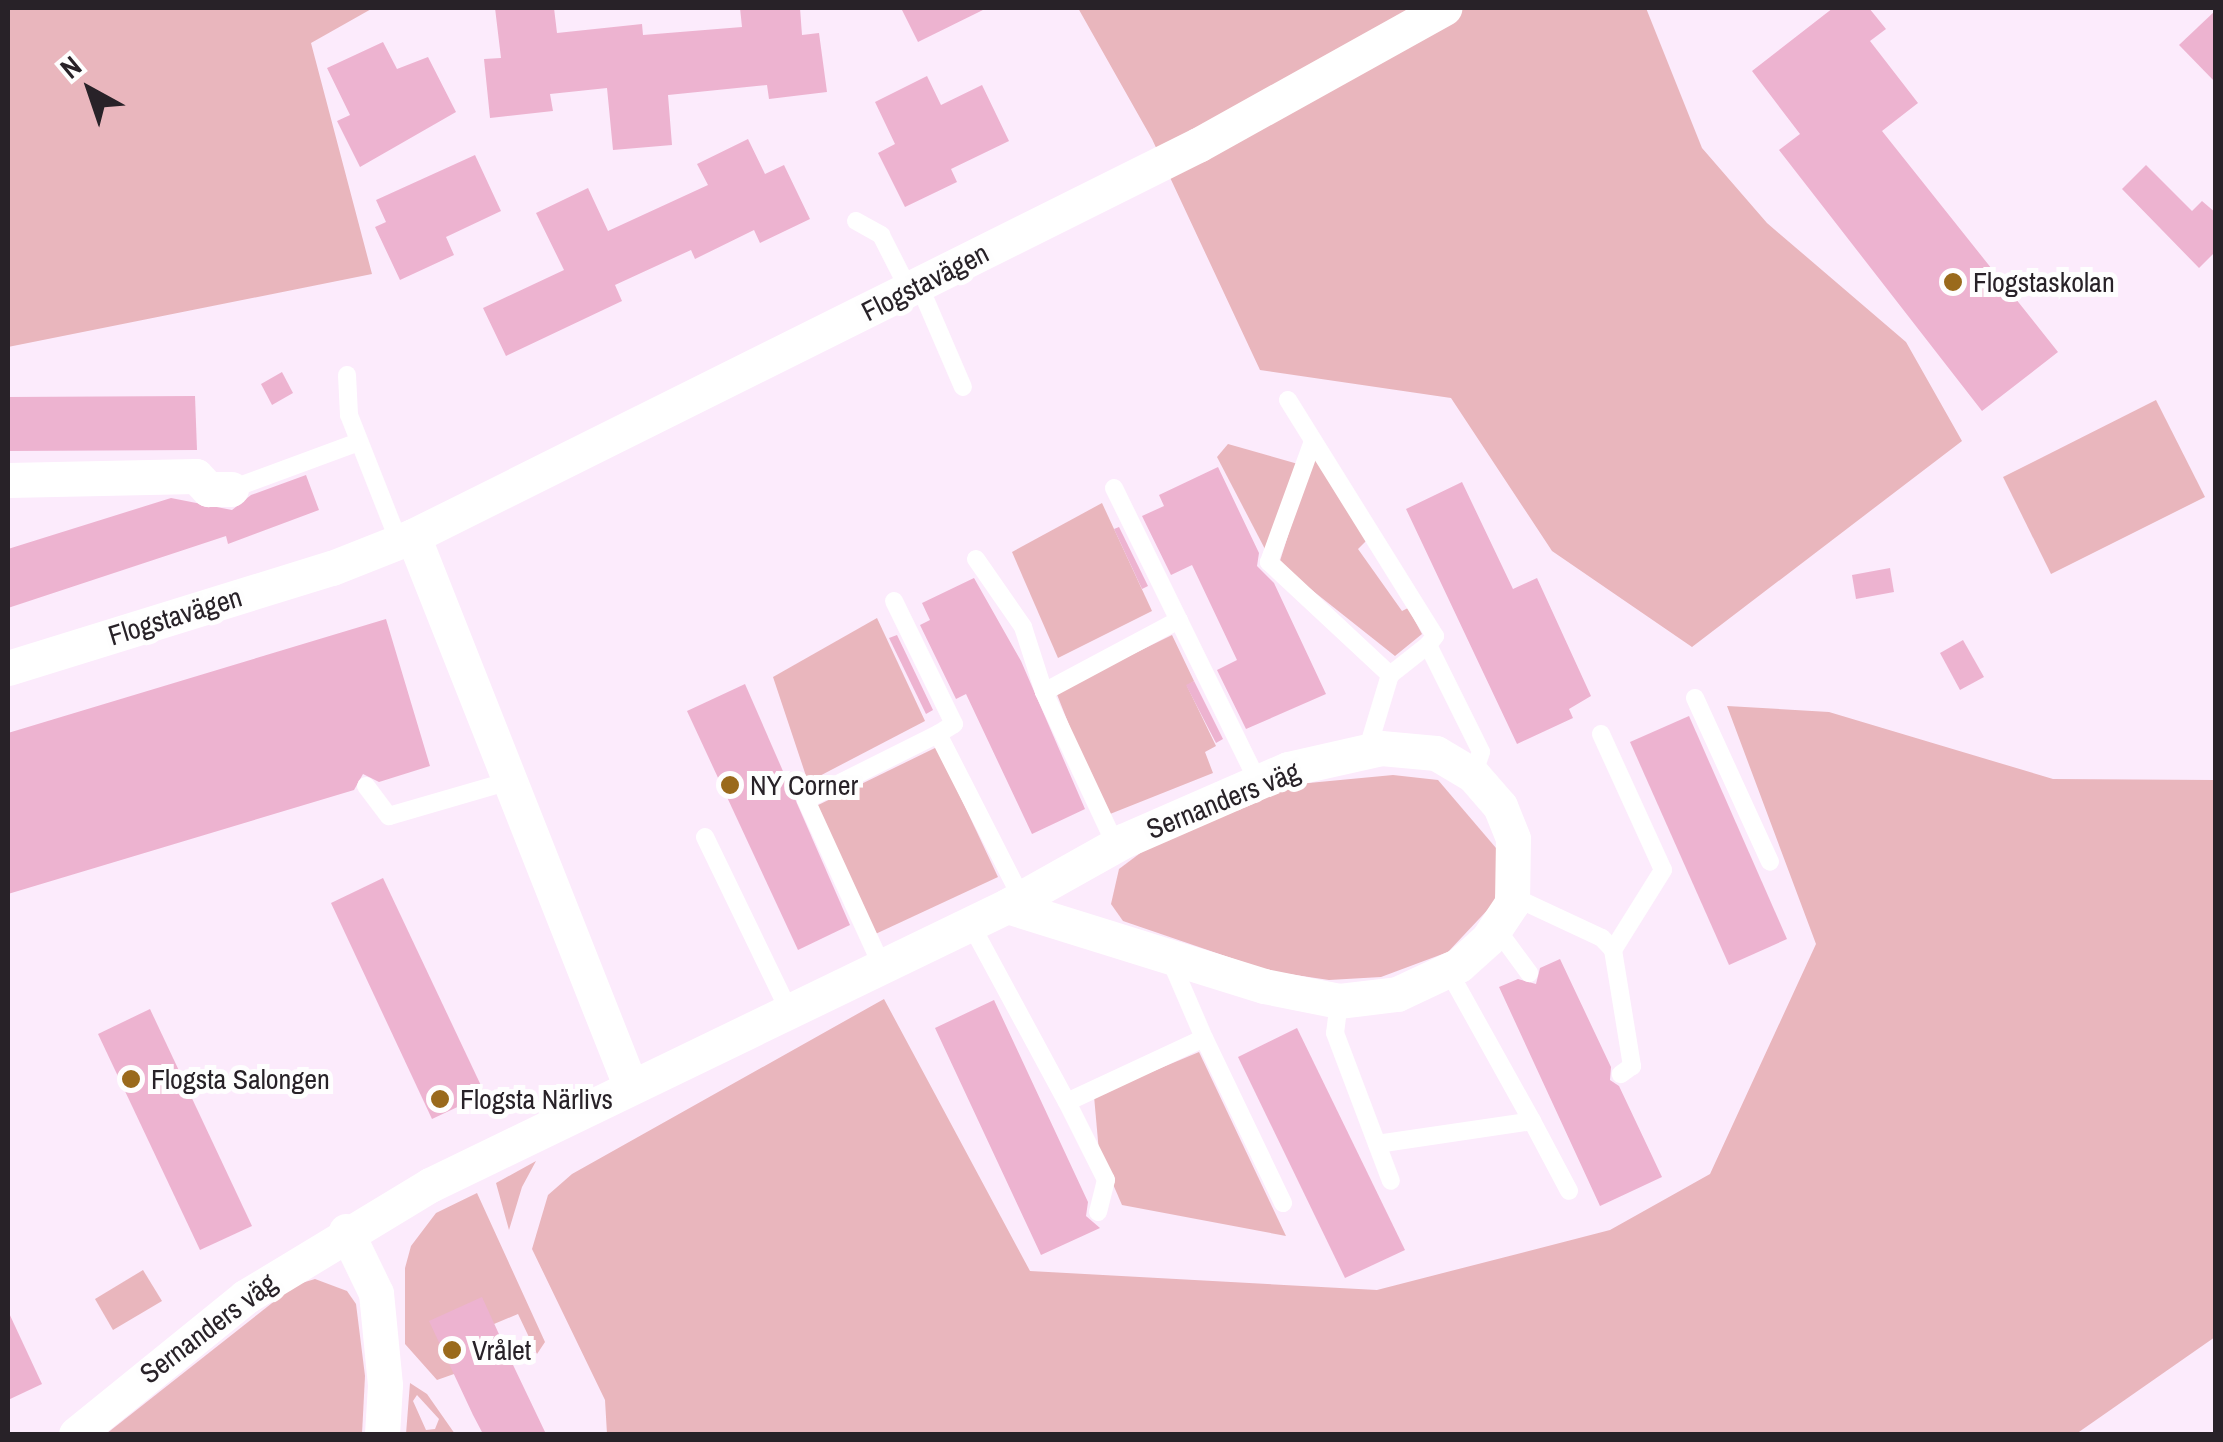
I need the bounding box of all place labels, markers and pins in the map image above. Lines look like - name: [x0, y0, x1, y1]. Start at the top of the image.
- place label: Flogstaskolan: [1973, 265, 2115, 299]
- marker: Flogstaskolan: [1942, 271, 1964, 293]
- place label: NY Corner: [750, 768, 858, 802]
- marker: NY Corner: [719, 774, 741, 796]
- place label: Flogsta Salongen: [151, 1062, 330, 1096]
- marker: Flogsta Salongen: [120, 1068, 142, 1090]
- place label: Flogsta Närlivs: [460, 1082, 613, 1116]
- marker: Flogsta Närlivs: [429, 1088, 451, 1110]
- place label: Vrålet: [472, 1333, 531, 1367]
- marker: Vrålet: [441, 1339, 463, 1361]

